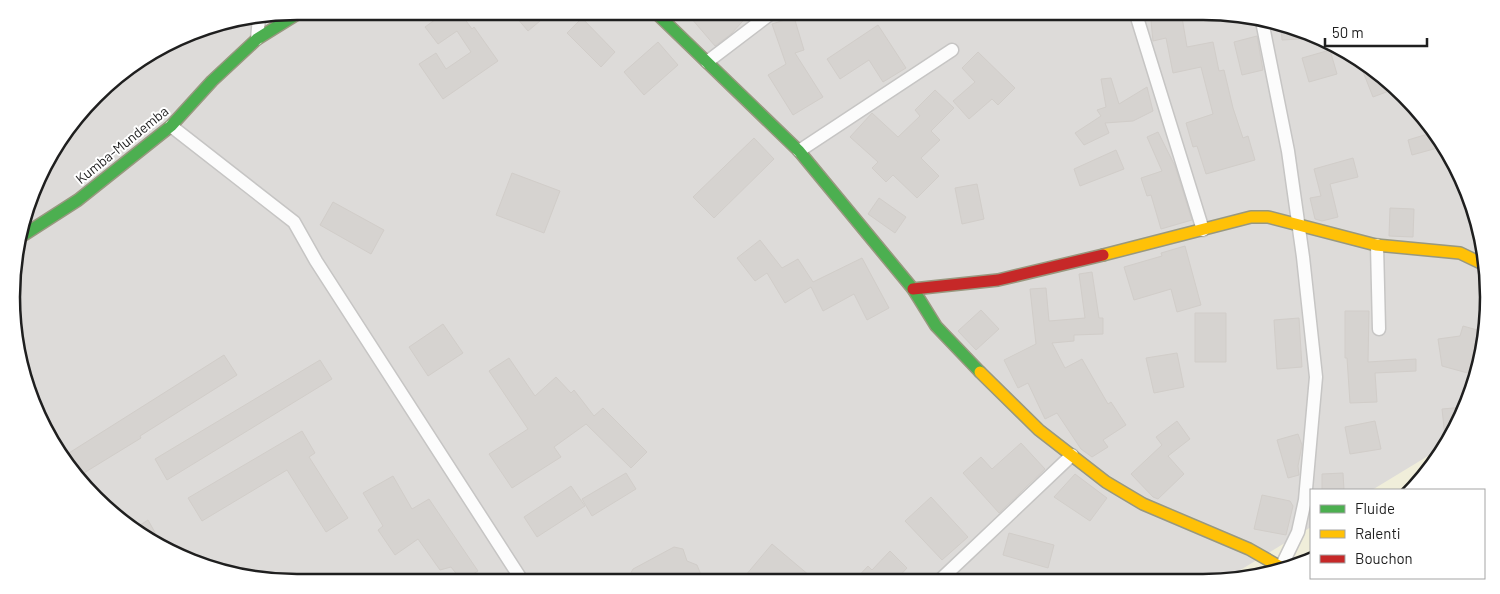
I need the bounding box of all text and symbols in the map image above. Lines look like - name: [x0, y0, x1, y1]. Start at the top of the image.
- scale bar: [1325, 15, 1428, 47]
- text: 50 m: [1332, 23, 1364, 41]
- street label: Kumba-Mundemba: [72, 102, 171, 187]
- legend: [1310, 489, 1485, 579]
- text: Fluide: [1355, 499, 1395, 517]
- text: Ralenti: [1355, 524, 1401, 542]
- text: Bouchon: [1355, 549, 1413, 567]

